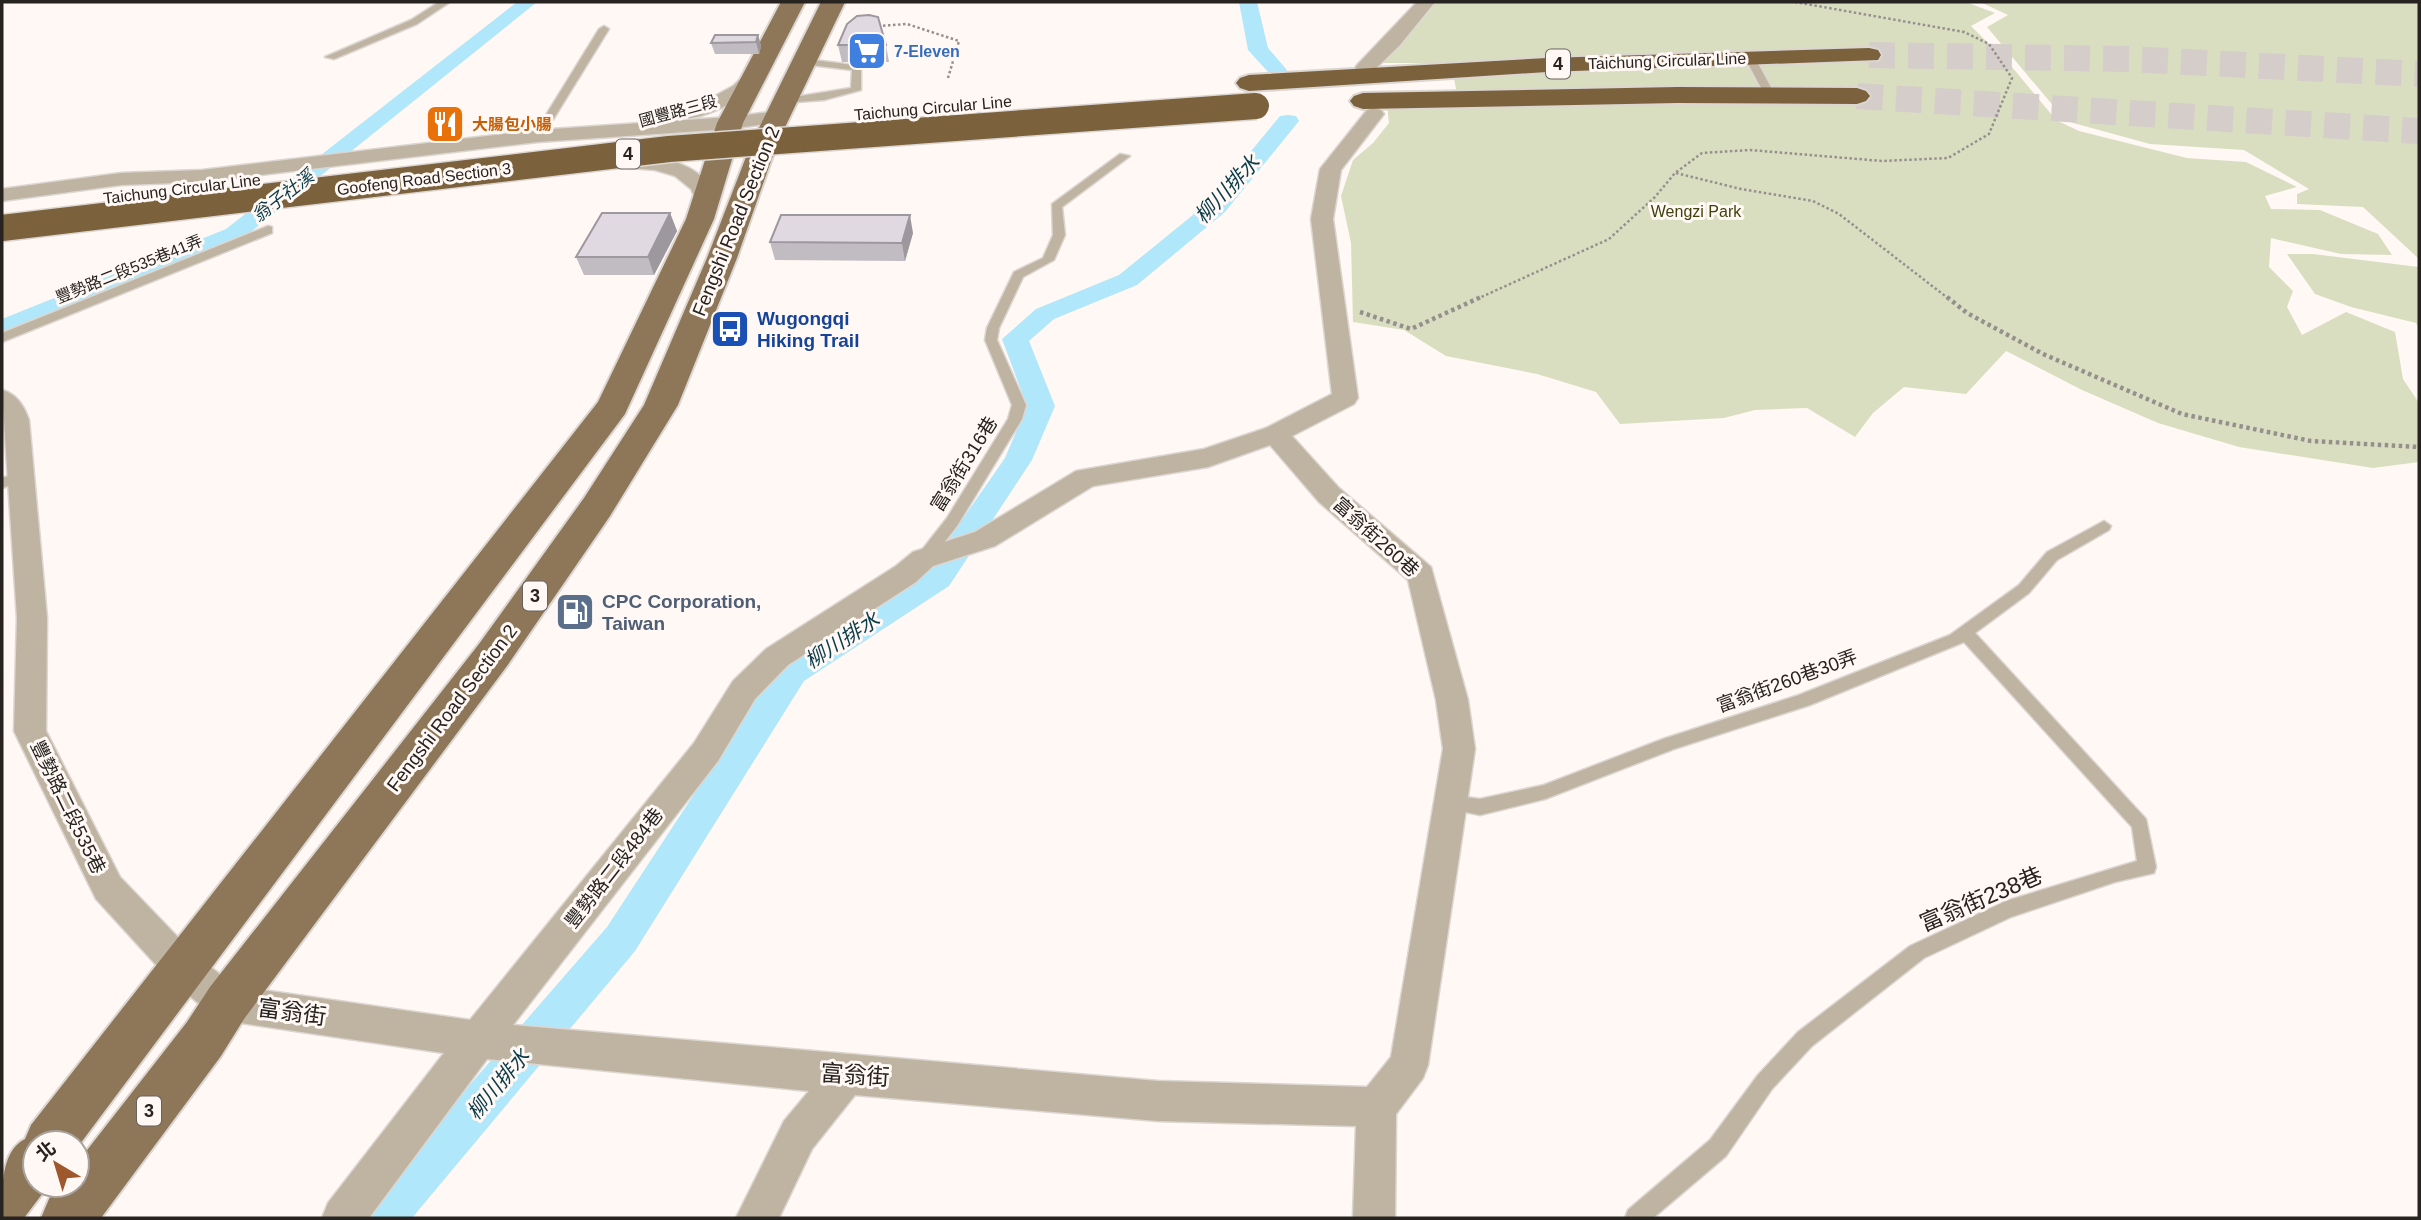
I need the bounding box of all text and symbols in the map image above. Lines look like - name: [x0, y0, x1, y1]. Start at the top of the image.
- supermarket icon: 7-Eleven: [846, 30, 888, 72]
- place label: 7-Eleven: [894, 43, 960, 60]
- road number: 4: [1546, 50, 1570, 78]
- street label: Taichung Circular Line: [1588, 50, 1746, 72]
- street label: 國豐路三段: [637, 92, 719, 130]
- street label: Taichung Circular Line: [853, 93, 1013, 123]
- restaurant icon: 大腸包小腸: [424, 103, 466, 145]
- place label: 大腸包小腸: [472, 116, 552, 133]
- street label: Fengshi Road Section 2: [688, 123, 784, 319]
- road number: 4: [616, 140, 640, 168]
- water label: 柳川排水: [1190, 150, 1265, 228]
- street label: Goofeng Road Section 3: [336, 160, 512, 198]
- water label: 翁子社溪: [248, 164, 320, 226]
- street label: Taichung Circular Line: [102, 171, 262, 207]
- park label: Wengzi Park: [1651, 203, 1742, 220]
- street label: 豐勢路二段535巷41弄: [53, 232, 205, 306]
- bus stop icon: Wugongqi Hiking Trail: [709, 308, 751, 350]
- place label: Wugongqi Hiking Trail: [757, 308, 859, 351]
- street label: 富翁街316巷: [927, 413, 1001, 515]
- street label: 富翁街260巷: [1329, 493, 1423, 581]
- road number: 3: [523, 582, 547, 610]
- fuel station icon: CPC Corporation, Taiwan: [554, 591, 596, 633]
- place label: CPC Corporation, Taiwan: [602, 591, 761, 634]
- water label: 柳川排水: [801, 607, 884, 673]
- street label: Fengshi Road Section 2: [383, 621, 521, 795]
- street label: 富翁街260巷30弄: [1714, 646, 1860, 716]
- street label: 豐勢路二段535巷: [27, 737, 109, 877]
- street label: 豐勢路二段484巷: [561, 804, 667, 932]
- street label: 富翁街238巷: [1916, 862, 2046, 936]
- street label: 富翁街: [256, 994, 328, 1030]
- water label: 柳川排水: [462, 1044, 534, 1124]
- street label: 富翁街: [820, 1060, 890, 1090]
- road number: 3: [137, 1096, 161, 1126]
- north arrow: [21, 1129, 91, 1199]
- text: 北: [32, 1137, 60, 1165]

